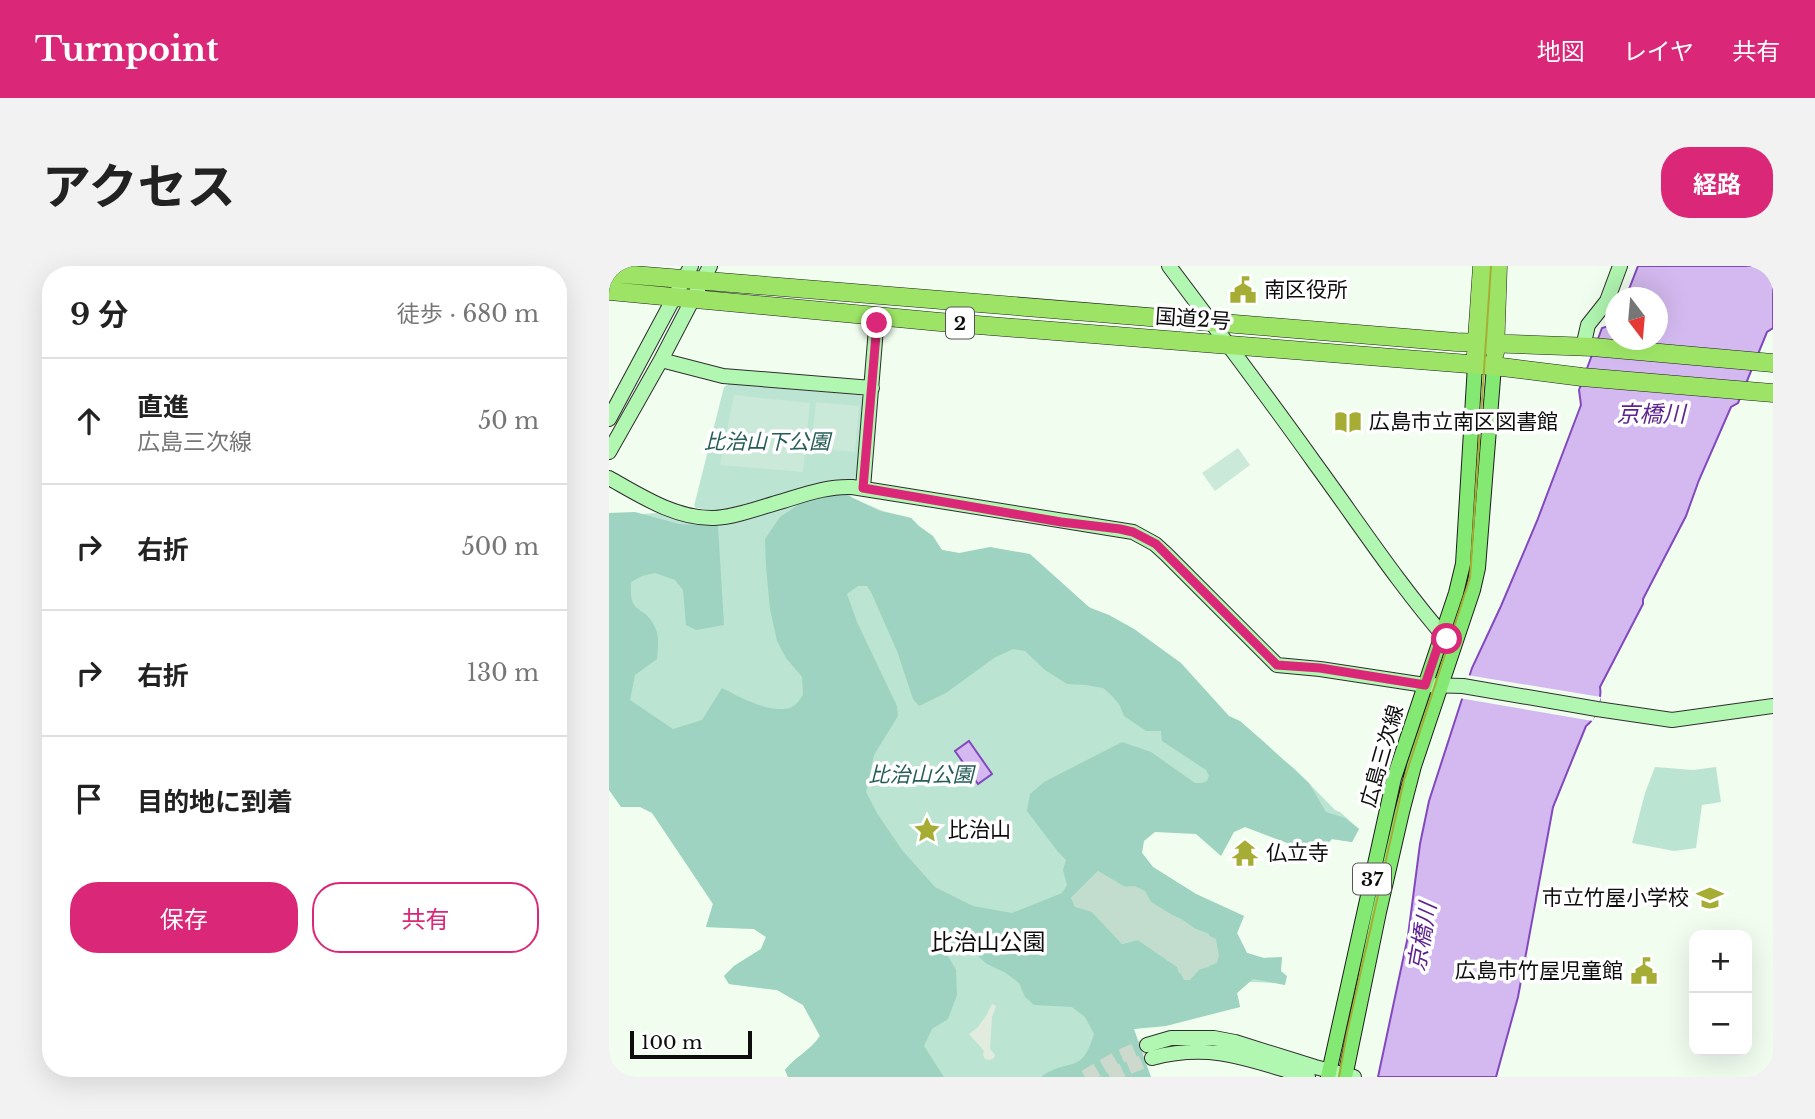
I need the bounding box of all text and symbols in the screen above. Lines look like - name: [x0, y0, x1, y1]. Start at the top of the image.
- text: Turnpoint: [35, 29, 219, 70]
- text: 地図: [1537, 37, 1585, 66]
- text: レイヤ: [1623, 37, 1694, 66]
- text: 共有: [1732, 37, 1780, 66]
- button: 経路: [1661, 147, 1773, 218]
- text: アクセス: [42, 156, 236, 217]
- public building icon: 南区役所: [1228, 275, 1258, 305]
- place label: 南区役所: [1264, 277, 1348, 303]
- north arrow: [1605, 287, 1668, 350]
- text: 9 分: [70, 296, 128, 333]
- text: 徒歩 · 680 m: [397, 300, 539, 328]
- street label: 国道2号: [1154, 303, 1232, 335]
- route end: [861, 307, 892, 338]
- road number: 2: [946, 307, 974, 338]
- text: 直進: [137, 391, 189, 423]
- water label: 京橋川: [1617, 400, 1689, 428]
- icon: ahead: [70, 402, 108, 440]
- text: 50 m: [478, 407, 539, 435]
- library icon: 広島市立南区図書館: [1333, 407, 1363, 437]
- place label: 広島市立南区図書館: [1369, 409, 1558, 435]
- text: 広島三次線: [137, 428, 252, 456]
- park label: 比治山下公園: [704, 429, 833, 455]
- icon: right: [70, 528, 108, 566]
- text: 500 m: [462, 533, 539, 561]
- text: 右折: [137, 534, 189, 566]
- route start: [1431, 623, 1462, 654]
- icon: right: [70, 654, 108, 692]
- text: 130 m: [467, 659, 539, 687]
- text: 右折: [137, 660, 189, 692]
- street label: 広島三次線: [1355, 702, 1409, 810]
- park label: 比治山公園: [869, 762, 976, 788]
- icon: arrive: [70, 780, 108, 818]
- text: 目的地に到着: [137, 786, 293, 818]
- place icon: 比治山: [912, 815, 942, 845]
- place label: 比治山: [948, 817, 1011, 843]
- temple icon: 仏立寺: [1230, 838, 1260, 868]
- place label: 仏立寺: [1266, 840, 1329, 866]
- road number: 37: [1353, 864, 1391, 894]
- button: 保存: [70, 882, 298, 953]
- button: 共有: [312, 882, 539, 953]
- school or university icon: 市立竹屋小学校: [1695, 883, 1725, 913]
- place label: 市立竹屋小学校: [1542, 885, 1689, 911]
- water label: 京橋川: [1402, 898, 1442, 973]
- district label: 比治山公園: [931, 928, 1046, 956]
- map controls: [1689, 930, 1752, 1056]
- button: +: [1689, 930, 1752, 993]
- public building icon: 広島市竹屋児童館: [1629, 956, 1659, 986]
- place label: 広島市竹屋児童館: [1455, 958, 1623, 984]
- button: −: [1689, 993, 1752, 1056]
- scale bar: [630, 1028, 753, 1060]
- text: 100 m: [641, 1031, 702, 1054]

